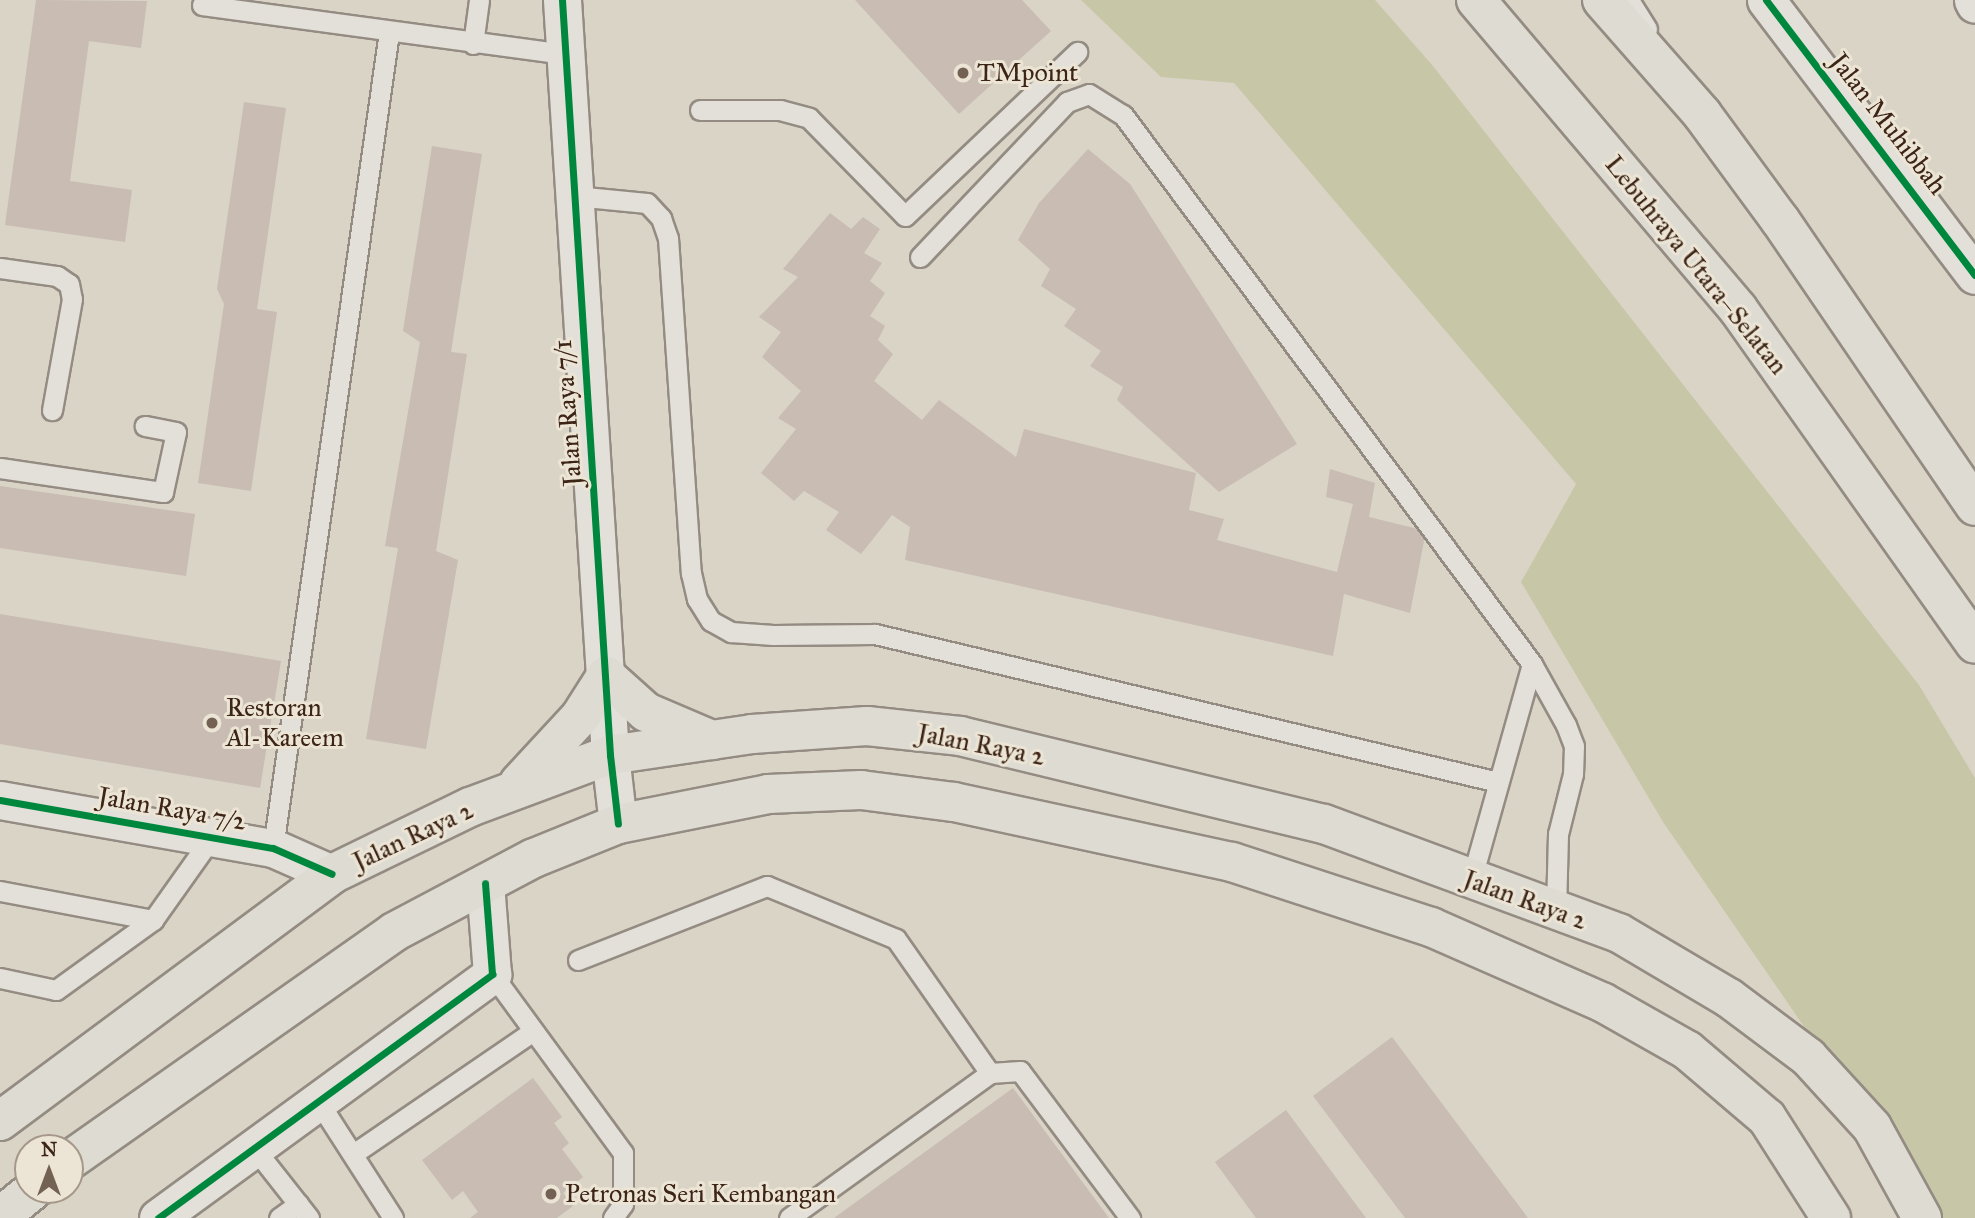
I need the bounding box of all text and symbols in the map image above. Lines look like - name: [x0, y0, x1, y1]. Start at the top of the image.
- street label: Jalan Muhibbah: [1823, 47, 1953, 201]
- place label: TMpoint: [977, 57, 1078, 89]
- marker: TMpoint: [955, 65, 971, 81]
- street label: Lebuhraya Utara–Selatan: [1598, 149, 1794, 381]
- street label: Jalan Raya 7/1: [547, 339, 589, 487]
- place label: Restoran Al-Kareem: [226, 692, 344, 754]
- marker: Restoran Al-Kareem: [204, 715, 220, 731]
- street label: Jalan Raya 2: [915, 717, 1047, 773]
- street label: Jalan Raya 7/2: [96, 781, 248, 837]
- street label: Jalan Raya 2: [348, 795, 478, 877]
- street label: Jalan Raya 2: [1459, 863, 1591, 937]
- north arrow: [14, 1134, 84, 1204]
- text: N: [41, 1138, 57, 1161]
- place label: Petronas Seri Kembangan: [565, 1178, 836, 1210]
- marker: Petronas Seri Kembangan: [543, 1186, 559, 1202]

